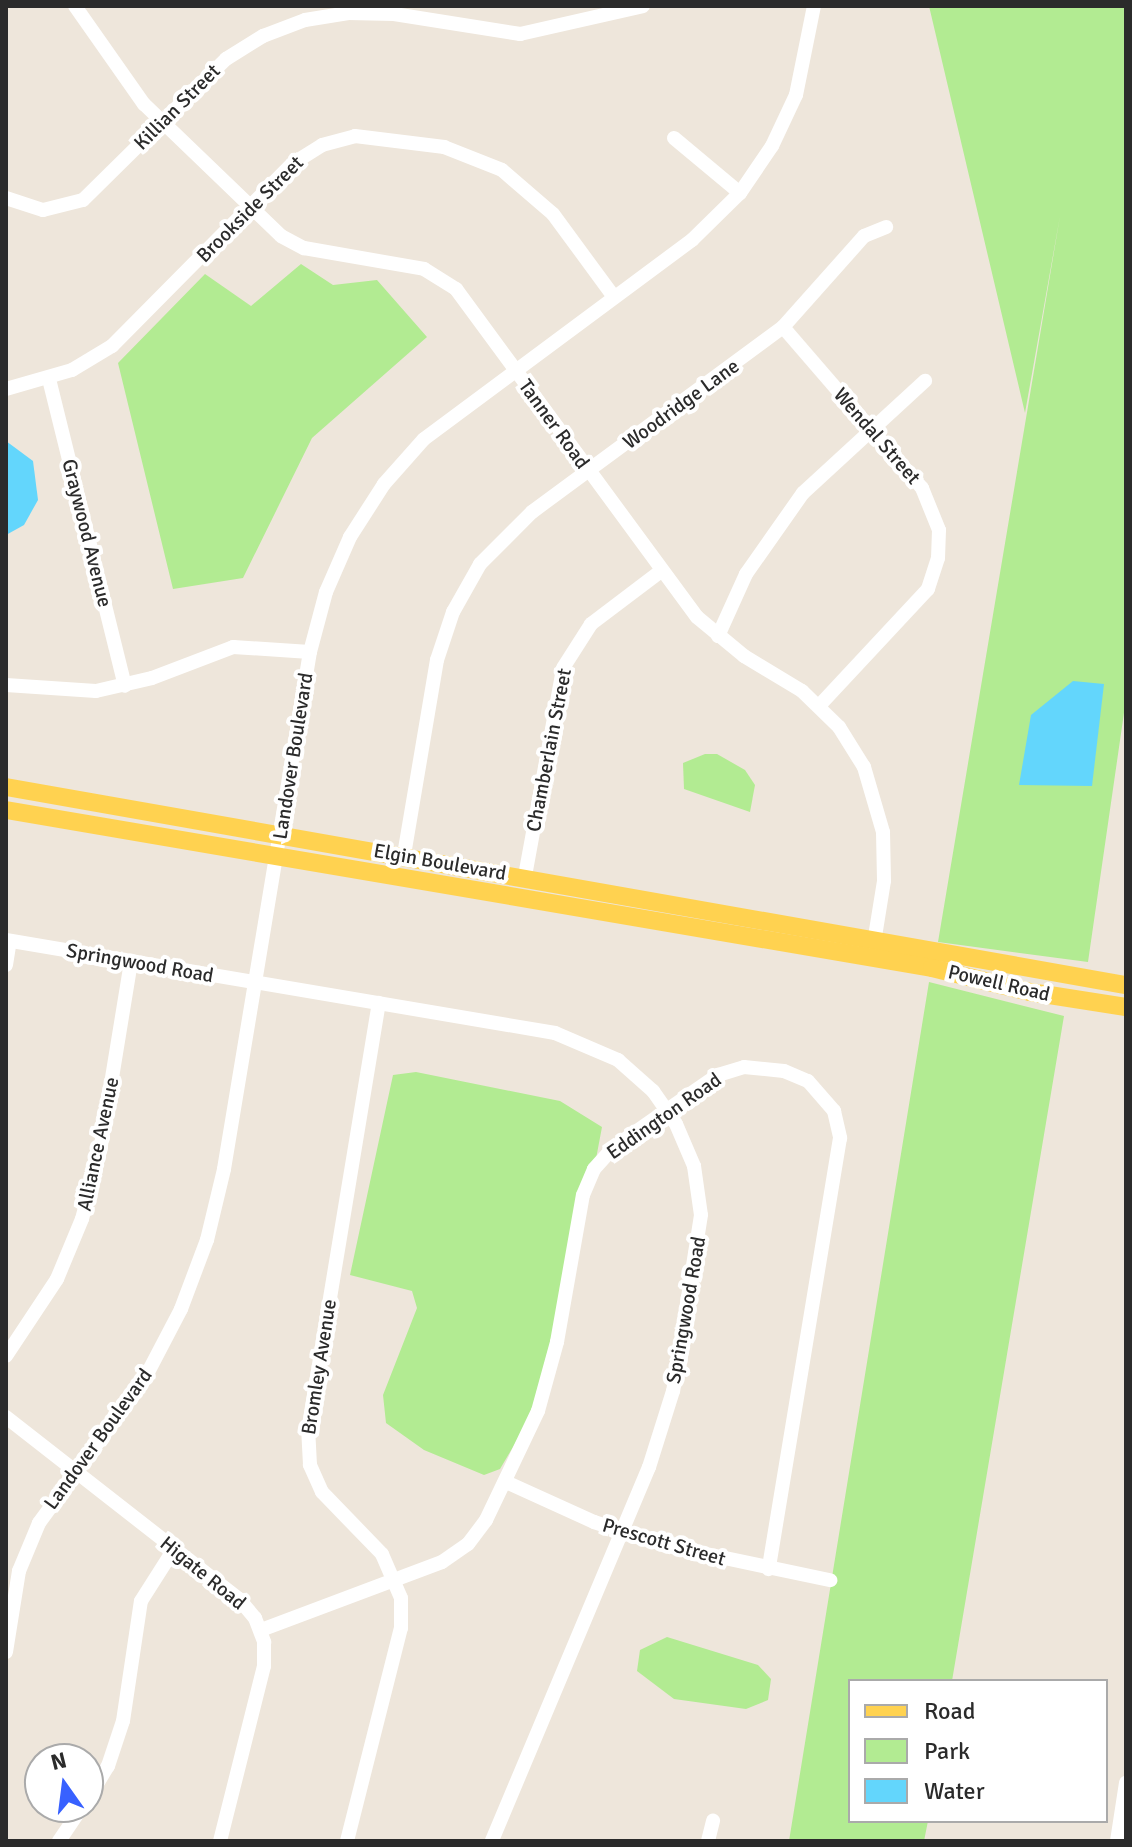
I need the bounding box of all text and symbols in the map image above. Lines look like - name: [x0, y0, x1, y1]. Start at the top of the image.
- street label: Killian Street: [129, 59, 225, 155]
- street label: Brookside Street: [192, 151, 308, 267]
- street label: Woodridge Lane: [618, 354, 744, 454]
- street label: Tanner Road: [513, 375, 595, 473]
- street label: Wendal Street: [828, 383, 926, 489]
- street label: Graywood Avenue: [57, 456, 117, 610]
- street label: Chamberlain Street: [521, 666, 577, 834]
- street label: Landover Boulevard: [268, 671, 318, 841]
- street label: Elgin Boulevard: [372, 839, 508, 885]
- street label: Springwood Road: [65, 938, 215, 988]
- street label: Powell Road: [946, 960, 1052, 1006]
- street label: Eddington Road: [602, 1068, 726, 1164]
- street label: Alliance Avenue: [72, 1075, 124, 1213]
- street label: Springwood Road: [661, 1235, 711, 1385]
- street label: Bromley Avenue: [296, 1298, 342, 1436]
- street label: Landover Boulevard: [39, 1364, 157, 1514]
- street label: Prescott Street: [600, 1513, 728, 1571]
- street label: Higate Road: [155, 1531, 251, 1615]
- legend: [848, 1679, 1108, 1823]
- text: Road: [924, 1696, 975, 1726]
- text: Park: [924, 1736, 970, 1766]
- north arrow: [24, 1743, 104, 1823]
- text: N: [48, 1746, 69, 1776]
- text: Water: [924, 1776, 984, 1806]

